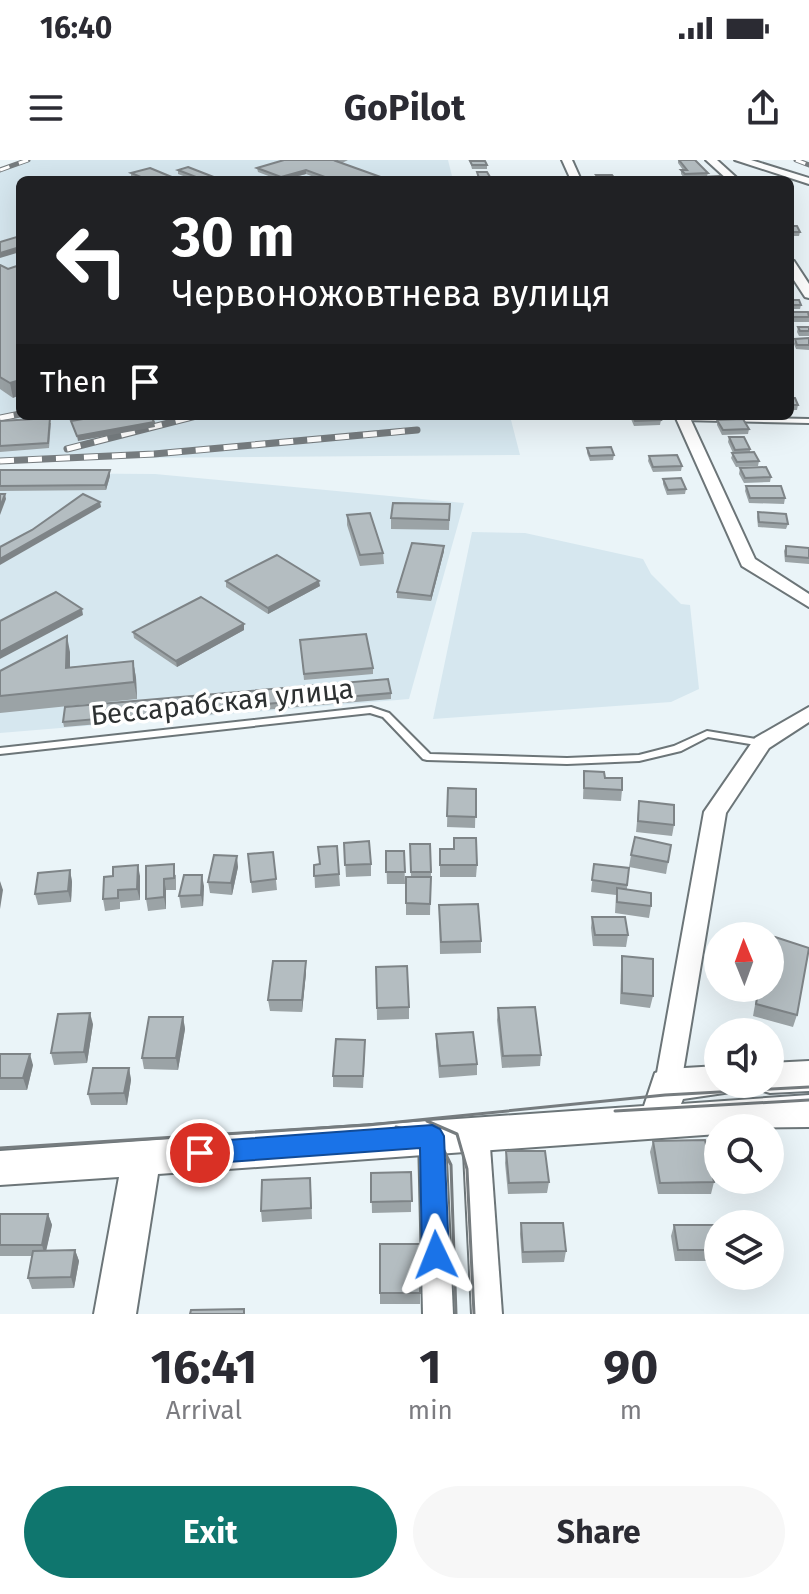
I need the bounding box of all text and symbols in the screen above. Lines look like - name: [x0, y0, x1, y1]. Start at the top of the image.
- text: 16:40: [40, 10, 112, 46]
- icon: menu: [24, 86, 68, 130]
- text: GoPilot: [344, 86, 465, 130]
- icon: share: [741, 86, 785, 130]
- text: 30 m: [172, 204, 294, 271]
- icon: left: [40, 208, 144, 312]
- text: Червоножовтнева вулиця: [172, 272, 611, 316]
- icon: arrive: [123, 360, 167, 404]
- text: Then: [40, 364, 107, 400]
- street label: Бессарабская улица: [89, 672, 355, 732]
- north arrow: [704, 922, 784, 1002]
- map controls: [704, 922, 784, 1290]
- button: sound: [704, 1018, 784, 1098]
- button: search: [704, 1114, 784, 1194]
- pin: [166, 1119, 234, 1187]
- icon: arrive: [178, 1131, 222, 1175]
- button: layers: [704, 1210, 784, 1290]
- position arrow: [394, 1213, 478, 1297]
- text: 16:41: [151, 1338, 257, 1396]
- text: 1: [419, 1338, 441, 1396]
- text: 90: [603, 1338, 658, 1396]
- text: Arrival: [166, 1395, 242, 1426]
- text: min: [408, 1395, 453, 1426]
- text: m: [620, 1395, 642, 1426]
- button: Exit: [24, 1486, 397, 1578]
- button: Share: [413, 1486, 785, 1578]

